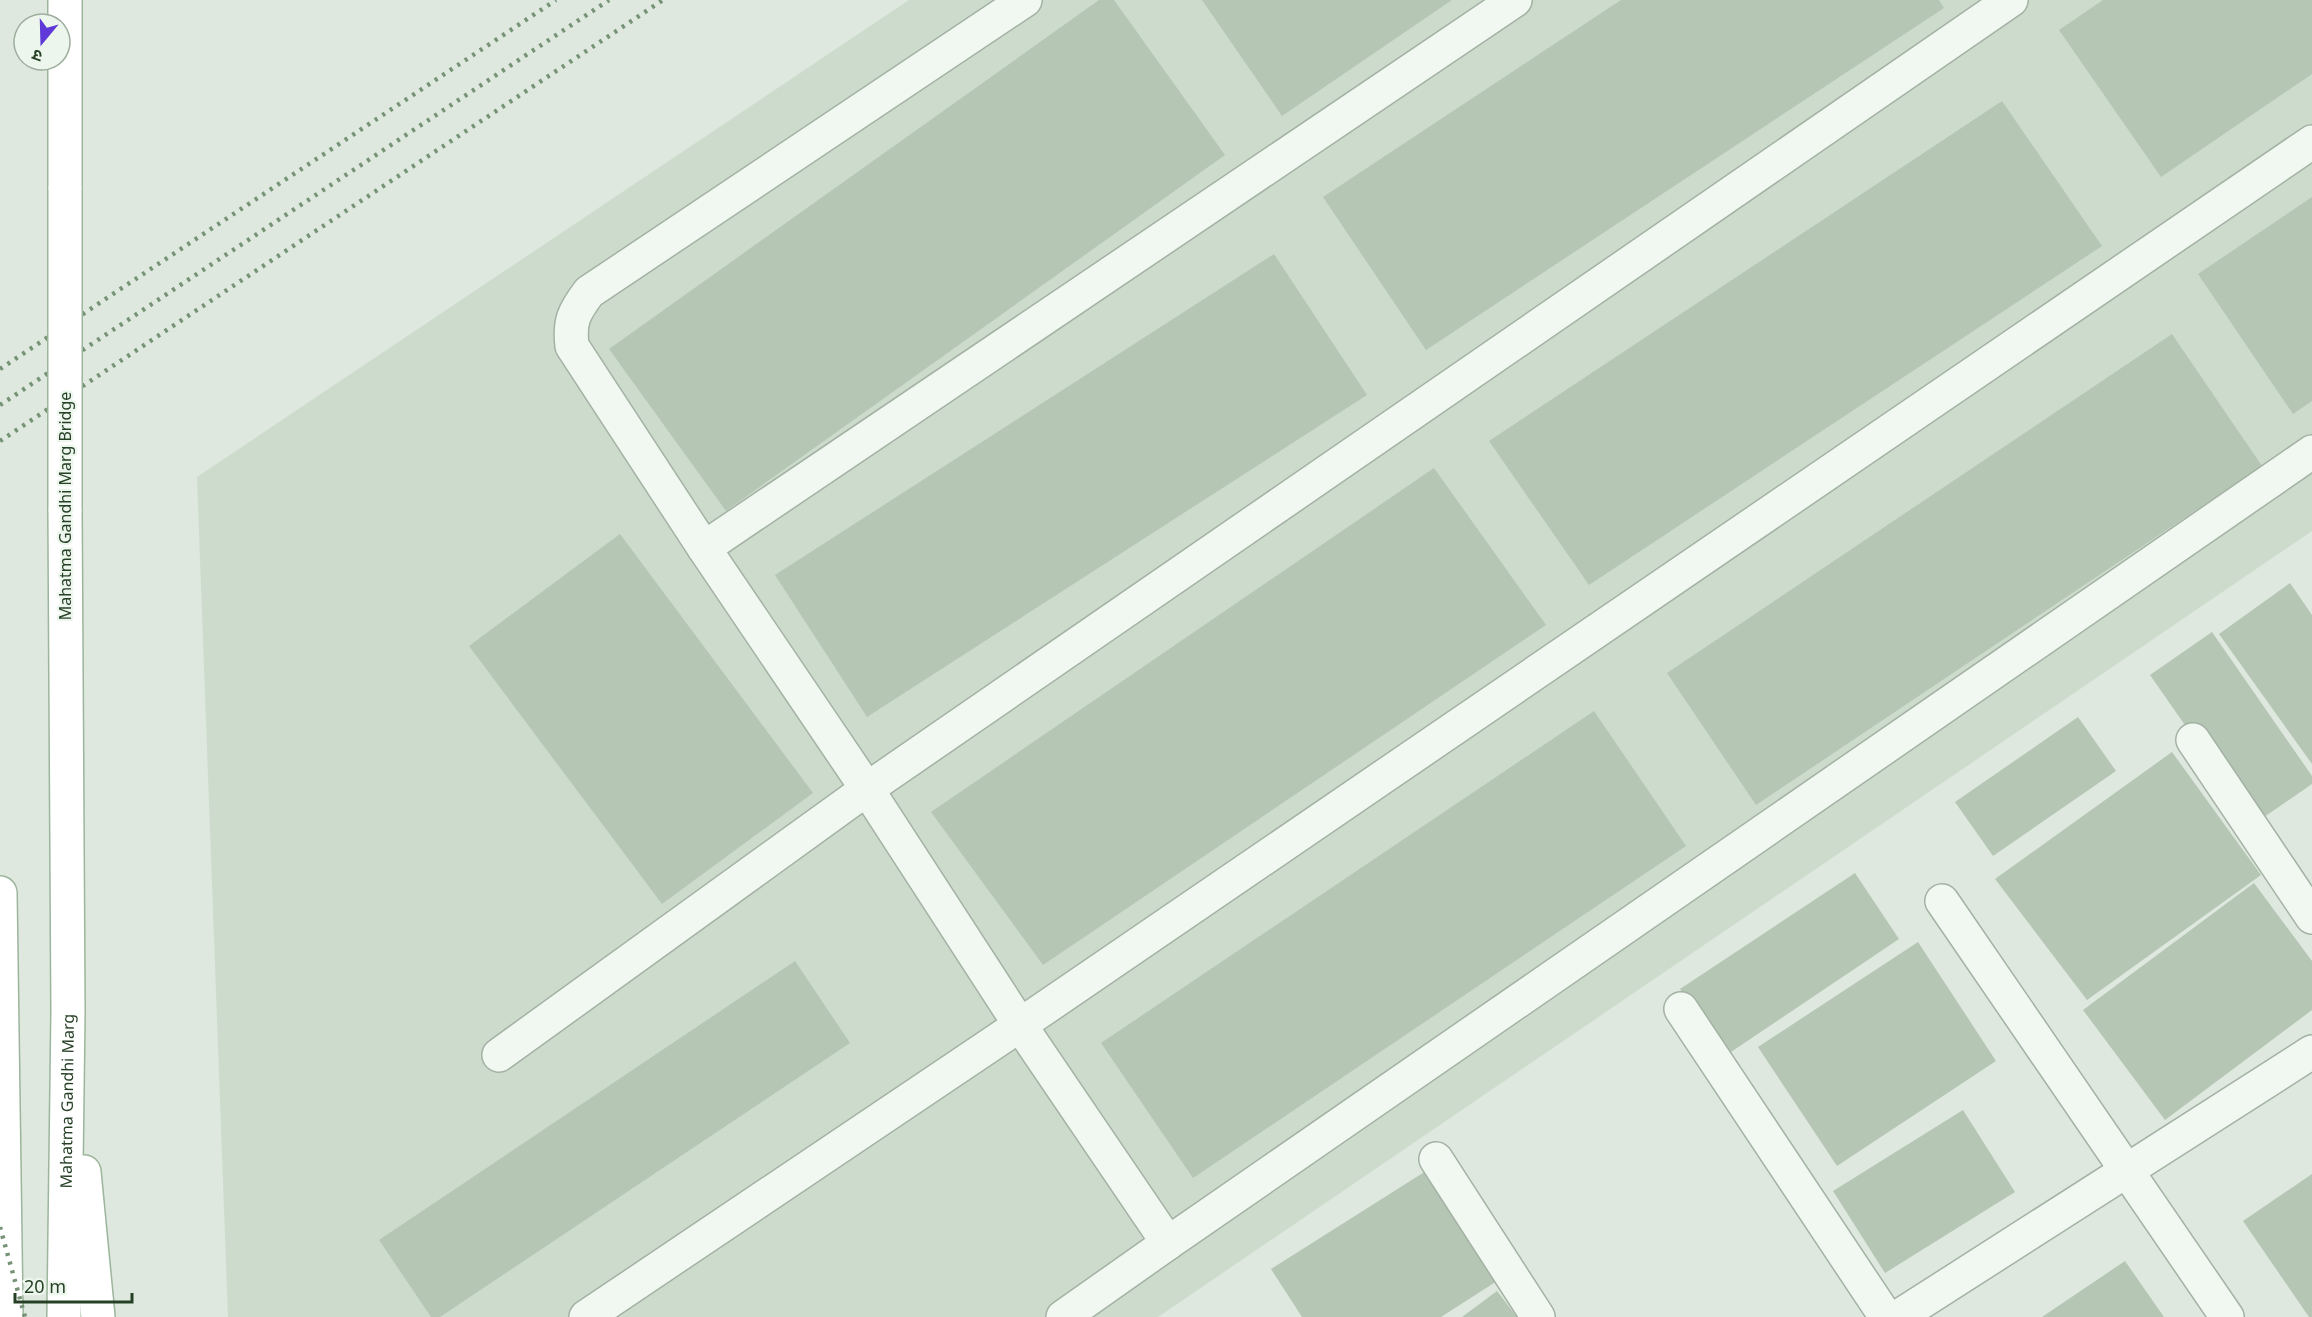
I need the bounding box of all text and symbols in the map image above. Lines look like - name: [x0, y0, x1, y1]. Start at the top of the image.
- north arrow: [12, 12, 72, 72]
- text: उ: [29, 44, 45, 68]
- street label: Mahatma Gandhi Marg Bridge: [54, 392, 76, 620]
- street label: Mahatma Gandhi Marg: [55, 1014, 79, 1188]
- scale bar: [15, 1266, 132, 1304]
- text: 20 m: [24, 1274, 66, 1298]

